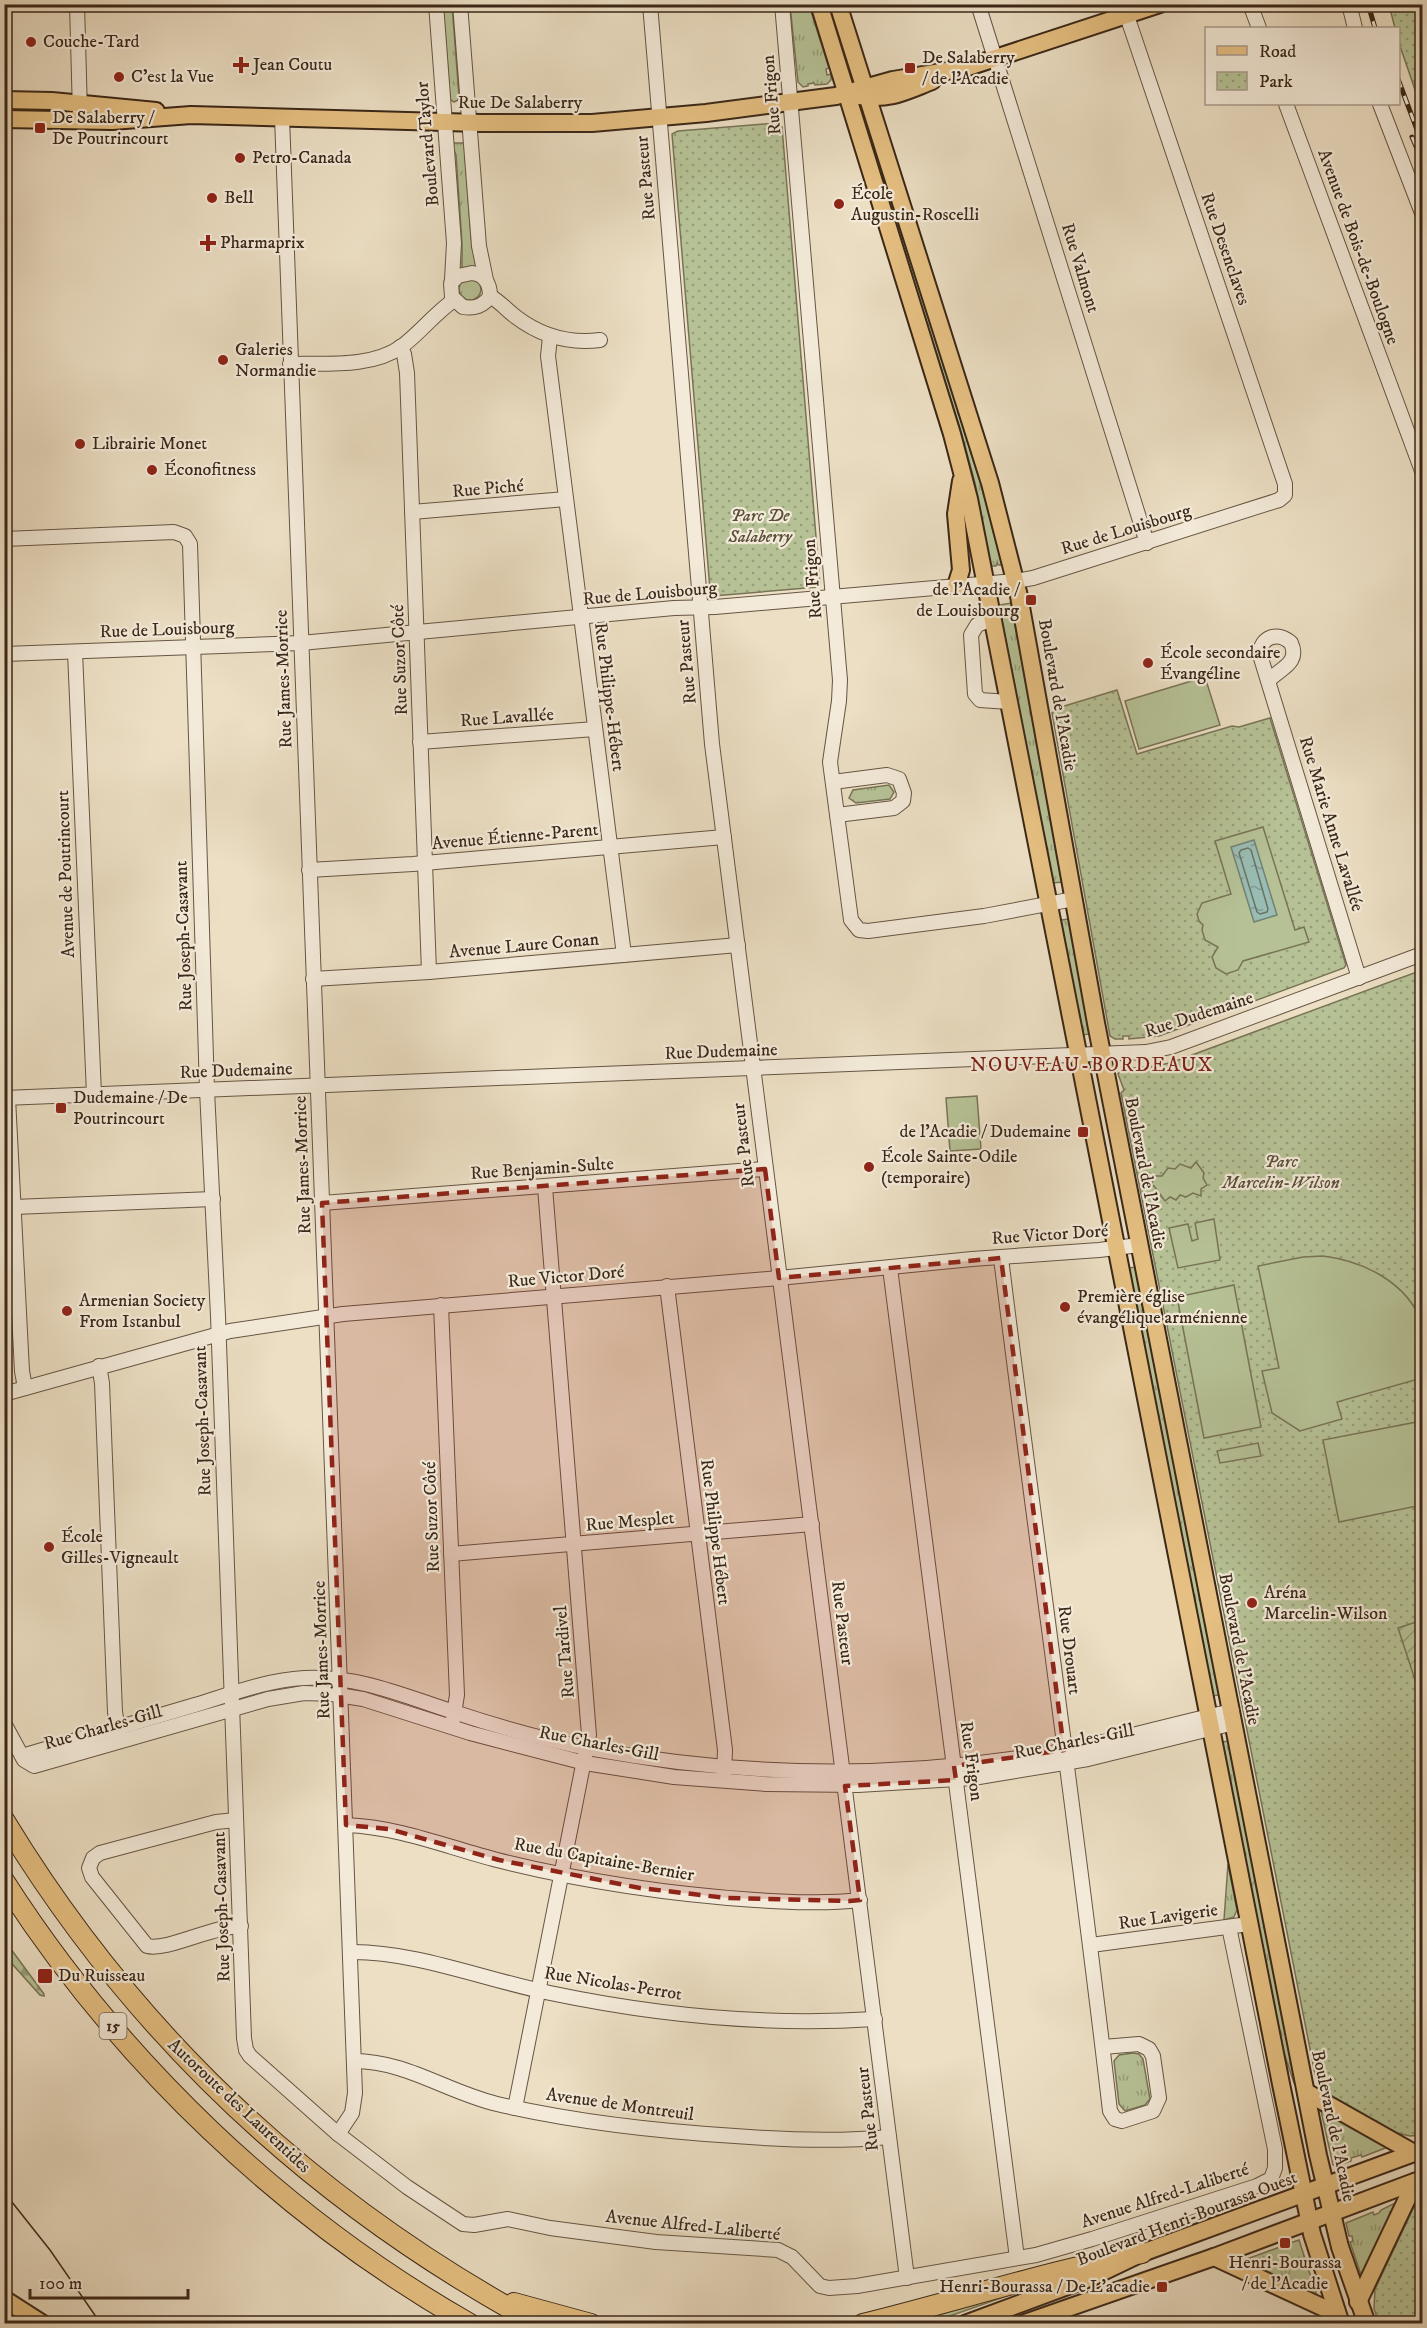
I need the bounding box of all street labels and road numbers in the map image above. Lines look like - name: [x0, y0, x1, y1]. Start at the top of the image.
- street label: Rue Frigon: [757, 53, 786, 136]
- street label: Boulevard Taylor: [412, 80, 444, 207]
- street label: Rue De Salaberry: [458, 92, 583, 114]
- street label: Rue Pasteur: [631, 135, 661, 221]
- street label: Avenue de Bois-de-Boulogne: [1312, 146, 1404, 348]
- street label: Rue Desenclaves: [1195, 190, 1255, 308]
- street label: Rue Valmont: [1056, 221, 1104, 316]
- street label: Rue Piché: [451, 475, 525, 503]
- street label: Rue de Louisbourg: [1058, 500, 1194, 560]
- street label: Rue Frigon: [798, 537, 827, 620]
- street label: Rue de Louisbourg: [582, 577, 718, 611]
- street label: Rue Suzor Côté: [387, 604, 413, 716]
- street label: Rue James-Morrice: [271, 609, 297, 749]
- street label: Rue de Louisbourg: [99, 617, 235, 643]
- street label: Boulevard de l'Acadie: [1033, 617, 1081, 773]
- street label: Rue Pasteur: [672, 619, 702, 705]
- street label: Rue Philippe-Hébert: [589, 621, 629, 773]
- street label: Rue Lavallée: [459, 704, 555, 732]
- street label: Rue Marie Anne Lavallée: [1294, 734, 1368, 914]
- street label: Avenue de Poutrincourt: [52, 790, 80, 958]
- street label: Avenue Étienne-Parent: [431, 819, 599, 855]
- street label: Rue Joseph-Casavant: [170, 860, 198, 1012]
- street label: Avenue Laure Conan: [448, 928, 600, 964]
- street label: Rue Dudemaine: [1142, 987, 1256, 1043]
- street label: Rue Dudemaine: [664, 1039, 778, 1065]
- street label: Rue Dudemaine: [179, 1058, 293, 1084]
- street label: Rue James-Morrice: [290, 1095, 316, 1235]
- street label: Boulevard de l'Acadie: [1119, 1095, 1171, 1251]
- street label: Rue Pasteur: [728, 1101, 760, 1188]
- street label: Rue Benjamin-Sulte: [470, 1153, 614, 1185]
- street label: Rue Victor Doré: [991, 1220, 1110, 1250]
- street label: Rue Victor Doré: [507, 1261, 626, 1293]
- street label: Rue Joseph-Casavant: [189, 1345, 217, 1497]
- street label: Rue Philippe Hébert: [695, 1458, 735, 1606]
- street label: Rue Suzor Côté: [419, 1461, 445, 1573]
- street label: Rue Mesplet: [585, 1507, 676, 1537]
- street label: Boulevard de l'Acadie: [1213, 1571, 1265, 1727]
- street label: Rue James-Morrice: [309, 1580, 335, 1720]
- street label: Rue Pasteur: [826, 1580, 858, 1667]
- street label: Rue Tardivel: [550, 1604, 580, 1699]
- street label: Rue Drouart: [1053, 1604, 1085, 1696]
- street label: Rue Charles-Gill: [41, 1700, 165, 1755]
- street label: Rue Charles-Gill: [1012, 1719, 1136, 1764]
- street label: Rue Frigon: [955, 1720, 988, 1803]
- street label: Rue Charles-Gill: [537, 1722, 661, 1767]
- street label: Rue Joseph-Casavant: [208, 1831, 236, 1983]
- street label: Rue du Capitaine-Bernier: [512, 1833, 696, 1887]
- street label: Rue Lavigerie: [1117, 1899, 1219, 1935]
- street label: Rue Nicolas-Perrot: [542, 1962, 684, 2006]
- road number: 15: [100, 2013, 126, 2039]
- street label: Autoroute des Laurentides: [163, 2034, 315, 2178]
- street label: Boulevard de l'Acadie: [1306, 2048, 1360, 2204]
- street label: Rue Pasteur: [852, 2065, 884, 2152]
- street label: Avenue de Montreuil: [545, 2084, 696, 2126]
- street label: Avenue Alfred-Laliberté: [1078, 2158, 1252, 2234]
- street label: Boulevard Henri-Bourassa Ouest: [1074, 2167, 1301, 2271]
- street label: Avenue Alfred-Laliberté: [605, 2206, 782, 2246]

